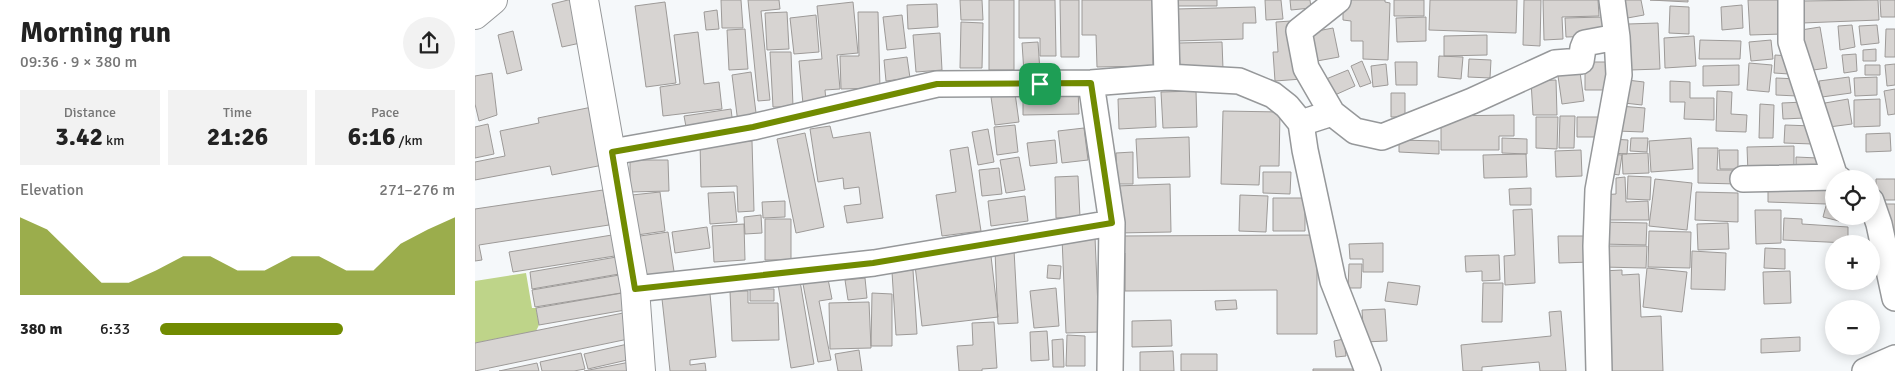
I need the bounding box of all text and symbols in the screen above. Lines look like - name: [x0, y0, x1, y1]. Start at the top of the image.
- text: Morning run: [20, 16, 171, 50]
- button: share: [403, 17, 455, 69]
- text: 09:36 · 9 × 380 m: [20, 52, 137, 72]
- pin: [1019, 63, 1061, 105]
- icon: arrive: [1026, 70, 1054, 98]
- text: Distance: [64, 104, 116, 121]
- text: Time: [223, 104, 252, 121]
- text: Pace: [371, 104, 399, 121]
- text: 3.42: [55, 121, 103, 152]
- text: 21:26: [207, 121, 268, 152]
- text: 6:16: [348, 121, 396, 152]
- text: km: [103, 132, 124, 149]
- text: /km: [396, 132, 423, 149]
- map controls: [1825, 170, 1880, 355]
- button: locate: [1825, 170, 1880, 225]
- text: Elevation: [20, 180, 84, 200]
- text: 271–276 m: [379, 180, 455, 200]
- button: +: [1825, 235, 1880, 290]
- button: −: [1825, 300, 1880, 355]
- text: 380 m: [20, 319, 62, 339]
- text: 6:33: [100, 319, 130, 339]

